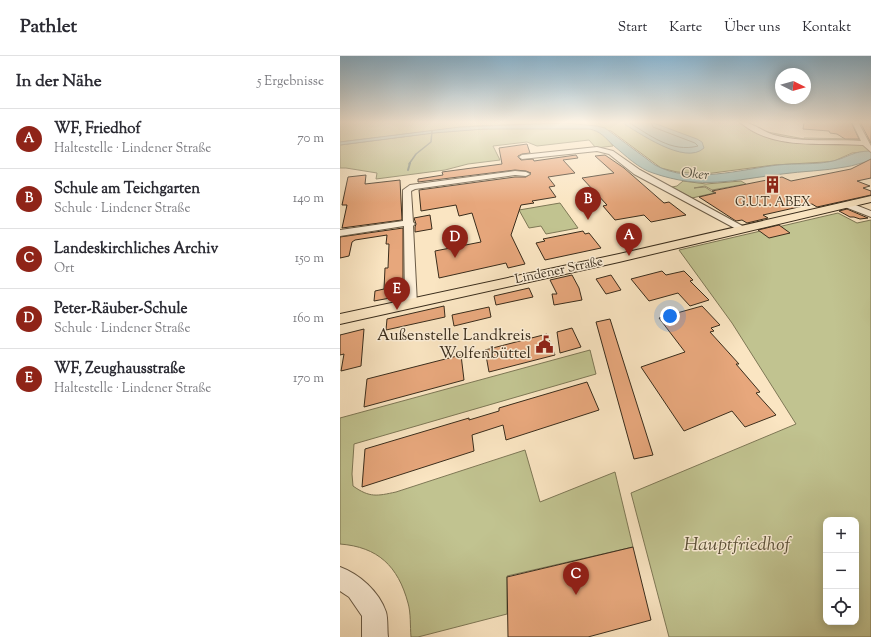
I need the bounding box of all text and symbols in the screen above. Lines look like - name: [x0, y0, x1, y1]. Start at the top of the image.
- text: Pathlet: [20, 14, 77, 41]
- text: Start: [618, 18, 647, 38]
- text: Karte: [669, 18, 702, 38]
- text: Über uns: [724, 18, 780, 38]
- text: Kontakt: [802, 18, 851, 38]
- north arrow: [775, 68, 811, 104]
- text: In der Nähe: [16, 70, 102, 94]
- text: 5 Ergebnisse: [257, 73, 324, 91]
- text: WF, Friedhof: [54, 119, 141, 140]
- text: A: [24, 130, 34, 148]
- text: 70 m: [297, 130, 324, 148]
- text: Haltestelle · Lindener Straße: [54, 140, 211, 158]
- water label: Oker: [680, 164, 710, 186]
- building icon: G.U.T. ABEX: [763, 174, 783, 194]
- text: Schule am Teichgarten: [54, 179, 200, 200]
- pin: B: [575, 187, 601, 220]
- text: B: [25, 190, 33, 208]
- text: 140 m: [293, 190, 324, 208]
- place label: G.U.T. ABEX: [735, 194, 811, 212]
- text: Schule · Lindener Straße: [54, 200, 191, 218]
- pin: A: [616, 223, 642, 256]
- pin: D: [442, 225, 468, 258]
- text: Landeskirchliches Archiv: [54, 239, 218, 260]
- text: C: [24, 250, 34, 268]
- text: 150 m: [295, 250, 324, 268]
- street label: Lindener Straße: [513, 253, 605, 289]
- text: Ort: [54, 260, 74, 278]
- pin: E: [384, 277, 410, 310]
- text: Peter-Räuber-Schule: [54, 299, 187, 320]
- your location: [660, 306, 680, 326]
- text: D: [24, 310, 34, 328]
- text: 160 m: [293, 310, 324, 328]
- text: Schule · Lindener Straße: [54, 320, 191, 338]
- place label: Außenstelle Landkreis Wolfenbüttel: [377, 325, 532, 366]
- public building icon: Außenstelle Landkreis Wolfenbüttel: [534, 335, 554, 355]
- text: WF, Zeughausstraße: [54, 359, 185, 380]
- text: E: [25, 370, 33, 388]
- text: 170 m: [293, 370, 324, 388]
- text: Haltestelle · Lindener Straße: [54, 380, 211, 398]
- map controls: [823, 517, 859, 625]
- button: +: [823, 517, 859, 553]
- park label: Hauptfriedhof: [684, 532, 792, 559]
- button: −: [823, 553, 859, 589]
- pin: C: [563, 562, 589, 595]
- button: locate: [823, 589, 859, 625]

